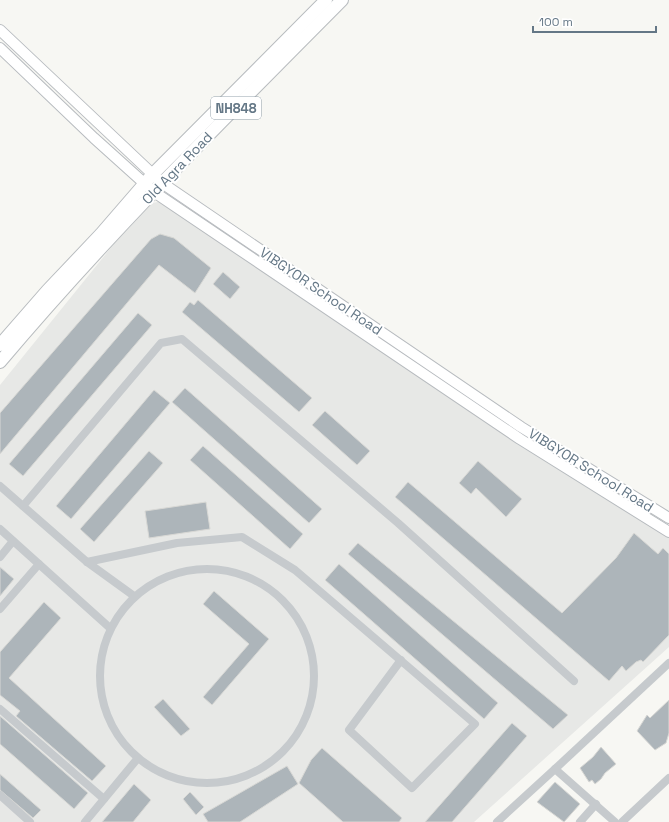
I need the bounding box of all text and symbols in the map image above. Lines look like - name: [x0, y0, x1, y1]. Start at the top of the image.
- scale bar: [533, 8, 656, 34]
- text: 100 m: [539, 14, 573, 30]
- road number: NH848: [211, 97, 261, 119]
- street label: Old Agra Road: [138, 128, 216, 208]
- street label: VIBGYOR School Road: [256, 243, 386, 339]
- street label: VIBGYOR School Road: [525, 424, 657, 516]

